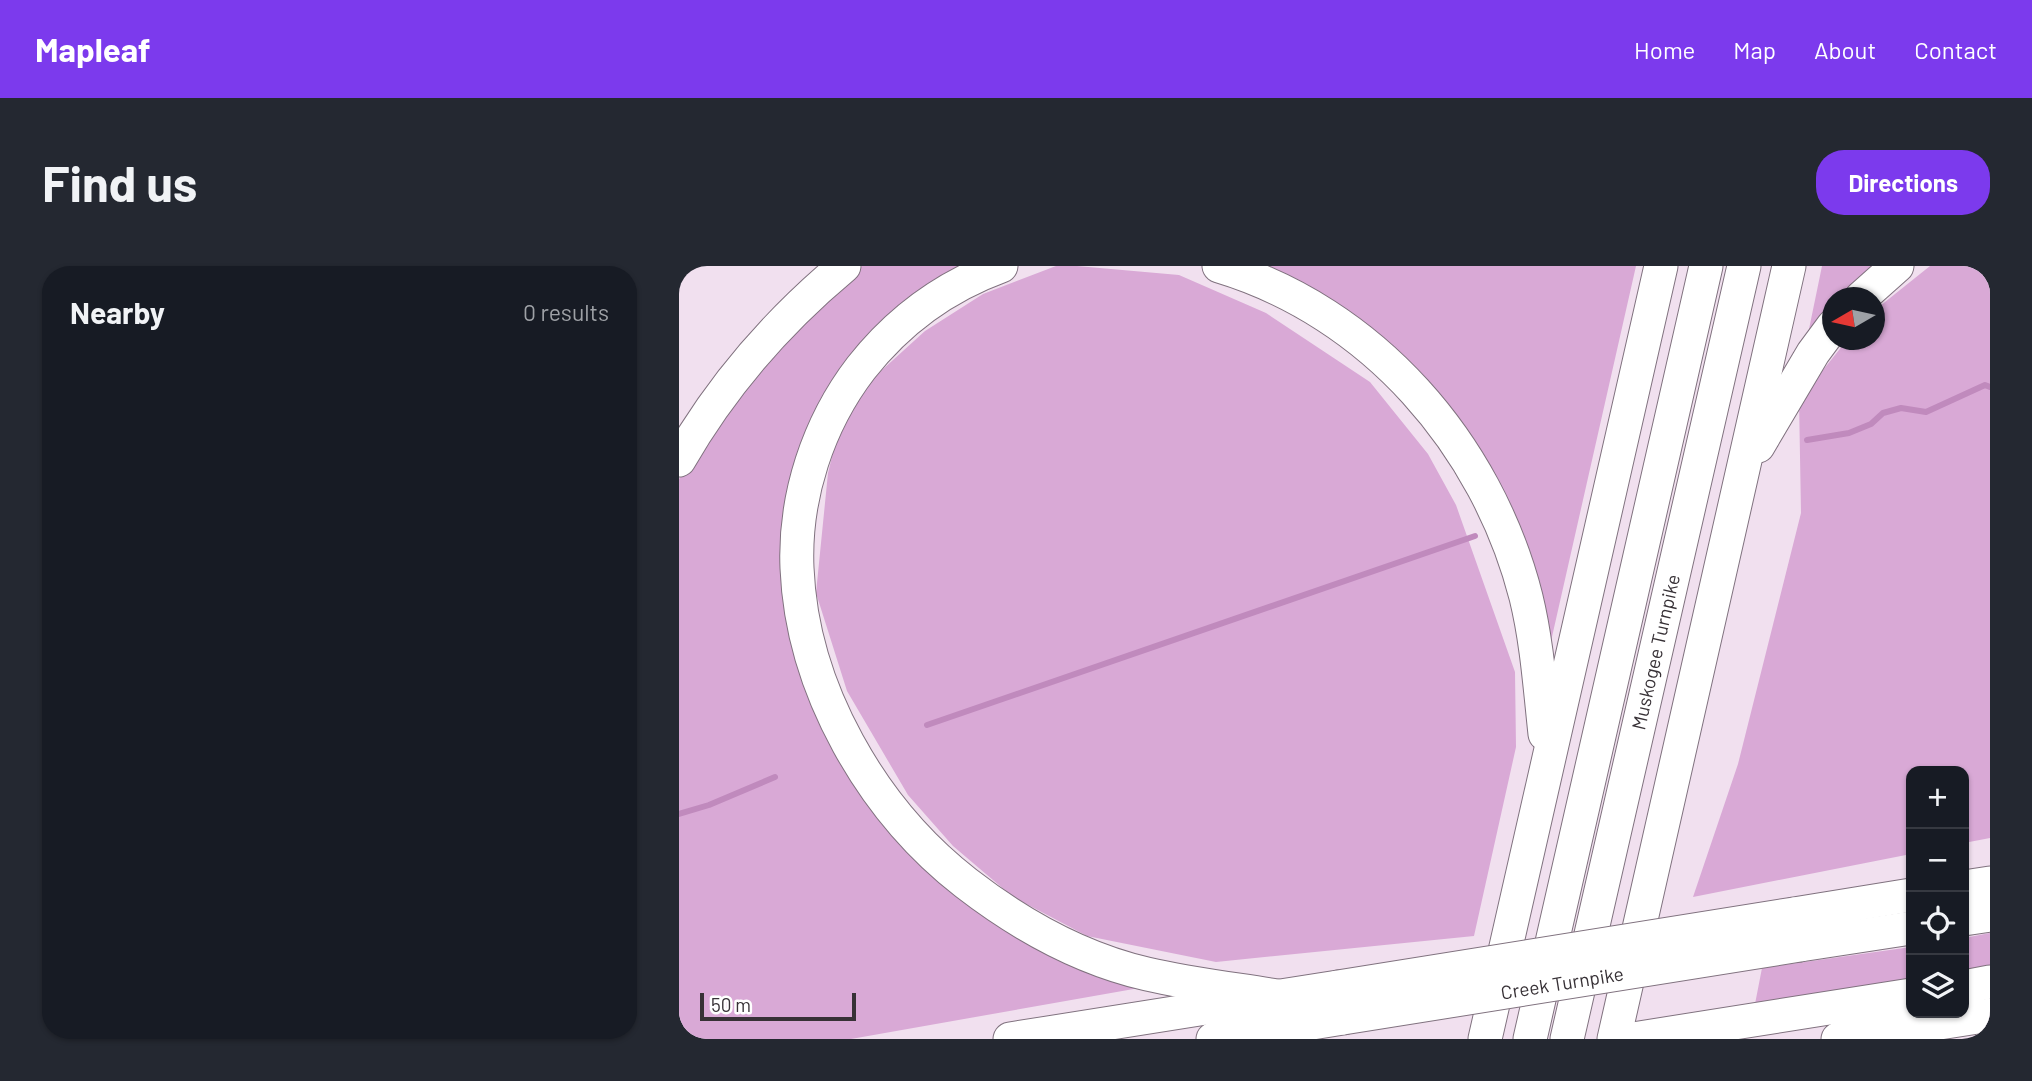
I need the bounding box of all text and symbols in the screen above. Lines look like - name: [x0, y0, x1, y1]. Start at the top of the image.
- text: Mapleaf: [35, 29, 151, 69]
- text: Home: [1634, 35, 1695, 64]
- text: Map: [1733, 35, 1776, 64]
- text: About: [1814, 35, 1876, 64]
- text: Contact: [1914, 35, 1997, 64]
- button: Directions: [1816, 150, 1990, 215]
- text: Find us: [42, 153, 197, 212]
- north arrow: [1822, 287, 1885, 350]
- text: Nearby: [70, 294, 165, 330]
- text: 0 results: [523, 298, 609, 326]
- street label: Muskogee Turnpike: [1626, 572, 1684, 732]
- map controls: [1906, 766, 1969, 1018]
- button: +: [1906, 766, 1969, 829]
- button: −: [1906, 829, 1969, 892]
- button: locate: [1906, 892, 1969, 955]
- button: layers: [1906, 955, 1969, 1018]
- street label: Creek Turnpike: [1499, 961, 1625, 1004]
- scale bar: [700, 990, 856, 1022]
- text: 50 m: [711, 993, 751, 1016]

